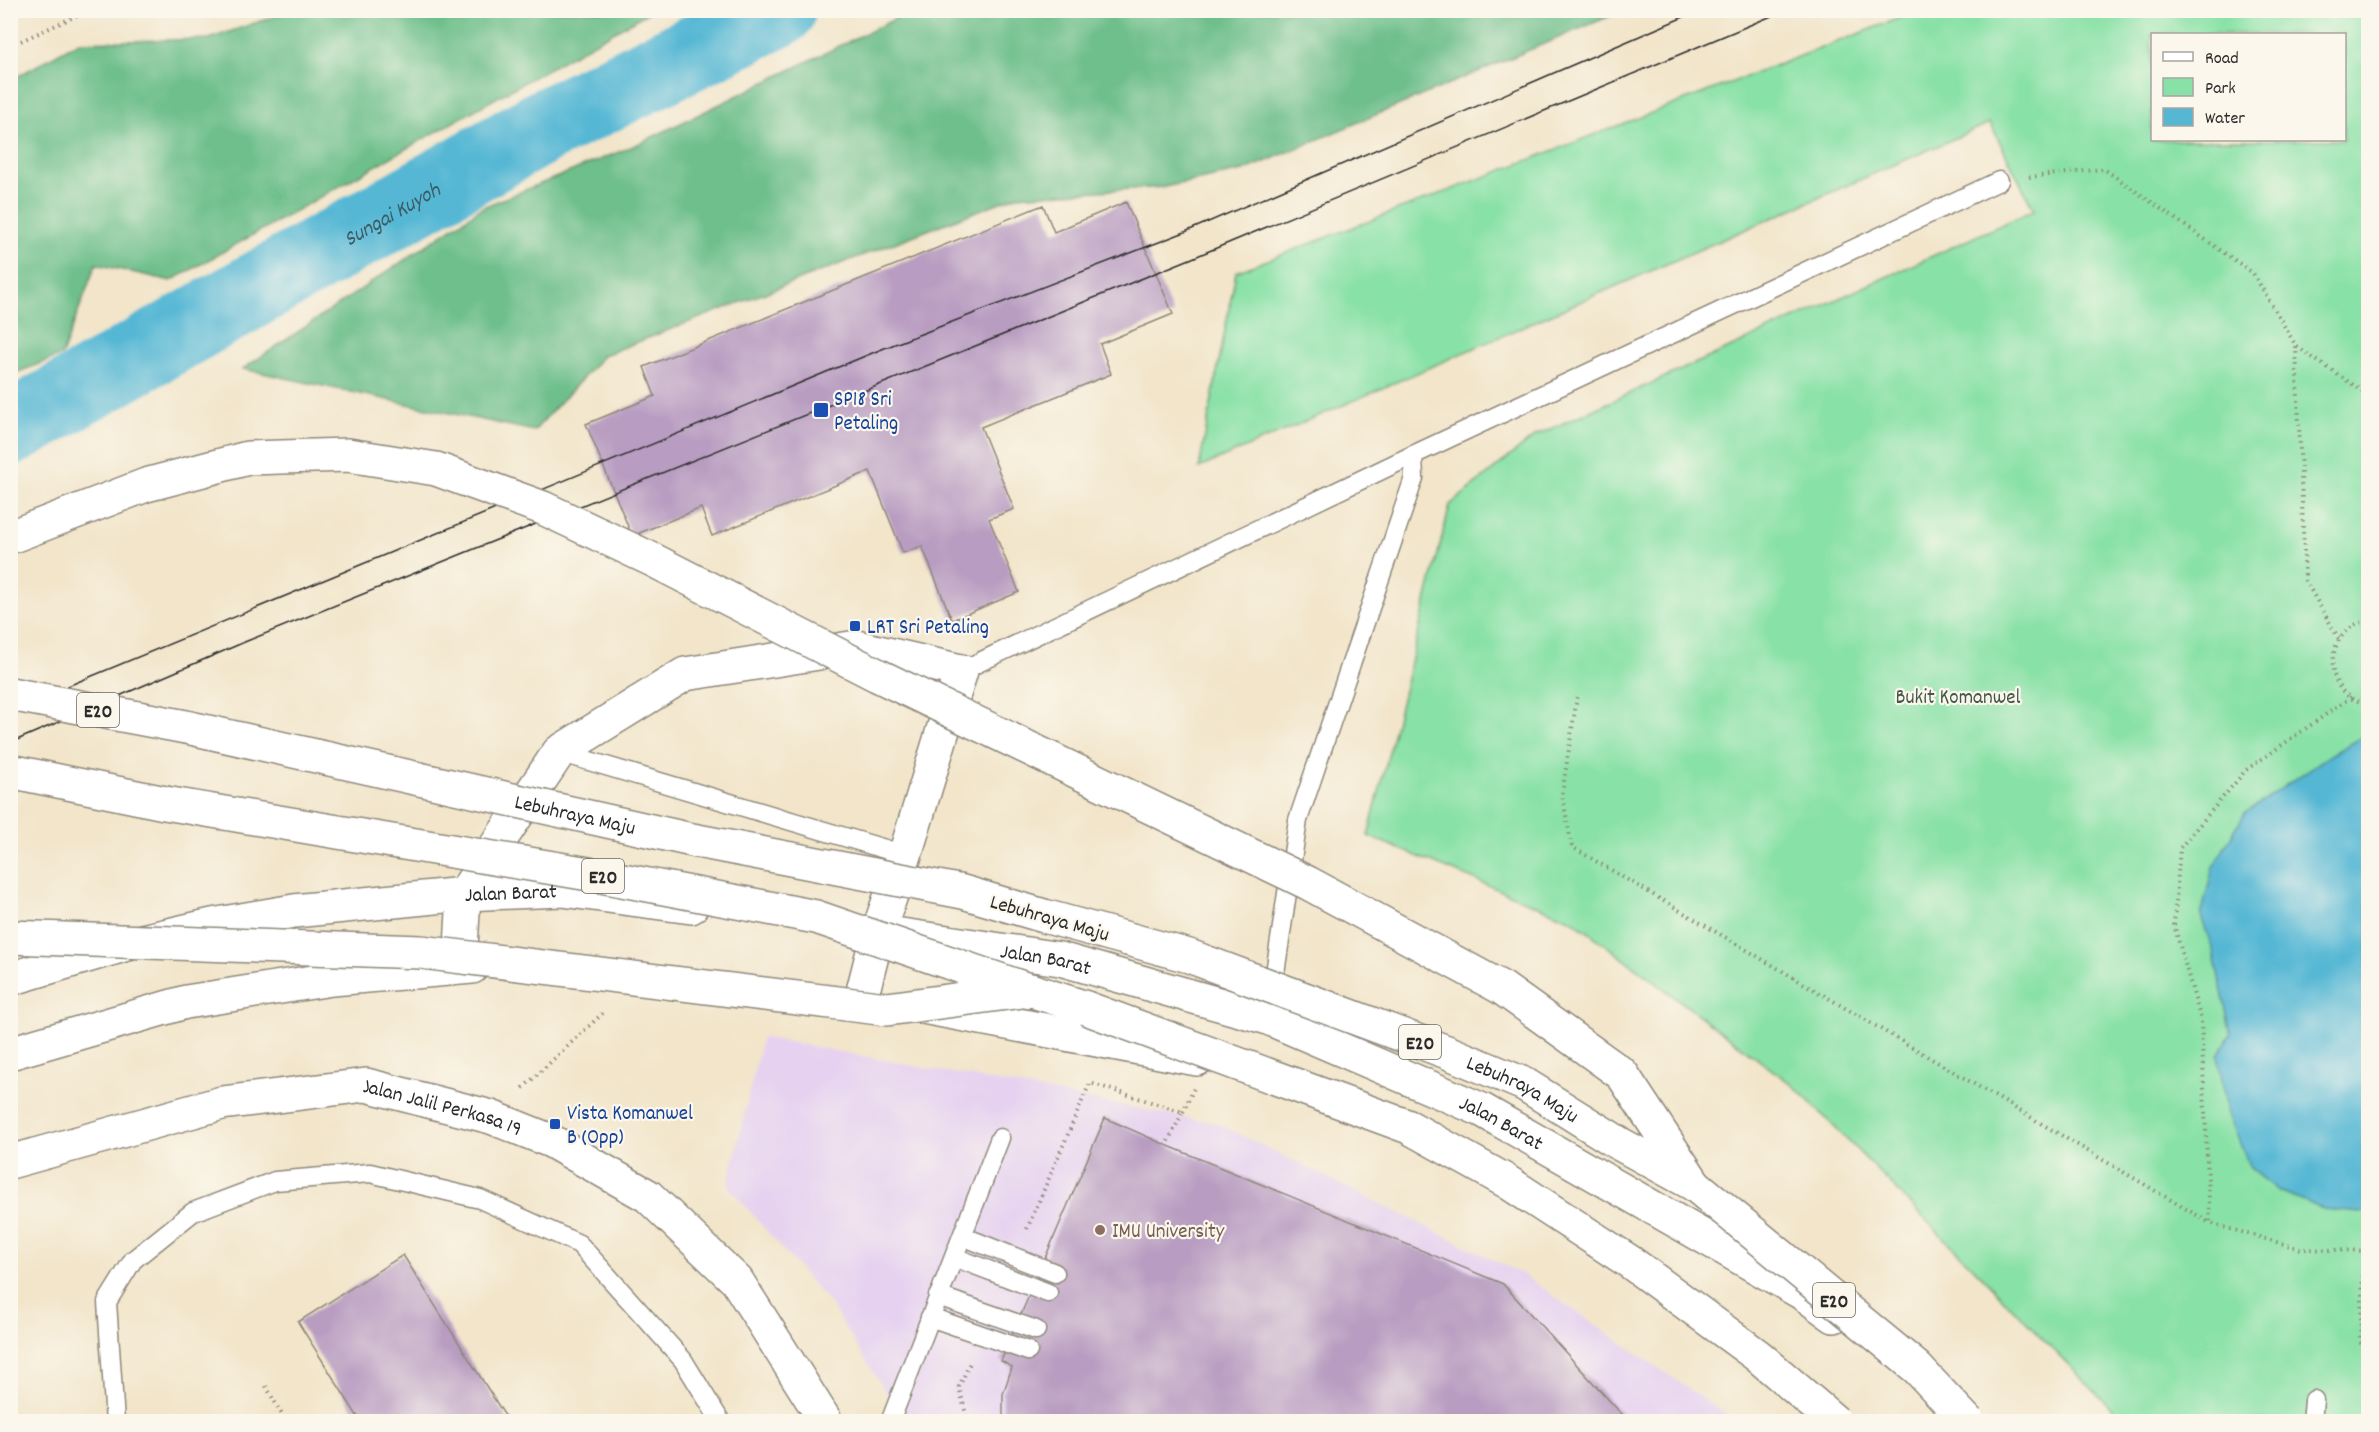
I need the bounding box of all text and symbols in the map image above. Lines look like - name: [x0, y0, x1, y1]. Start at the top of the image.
- legend: [2151, 33, 2346, 141]
- text: Road: [2205, 47, 2239, 72]
- text: Park: [2205, 77, 2236, 102]
- text: Water: [2205, 107, 2245, 132]
- water label: Sungai Kuyoh: [339, 176, 448, 256]
- place label: SP18 Sri Petaling: [834, 386, 898, 440]
- marker: SP18 Sri Petaling: [812, 401, 830, 419]
- place label: LRT Sri Petaling: [867, 614, 989, 644]
- marker: LRT Sri Petaling: [848, 619, 862, 633]
- park label: Bukit Komanwel: [1896, 684, 2020, 714]
- road number: E20: [77, 693, 119, 727]
- street label: Lebuhraya Maju: [511, 789, 638, 845]
- road number: E20: [582, 859, 624, 893]
- street label: Jalan Barat: [464, 878, 558, 912]
- street label: Lebuhraya Maju: [986, 888, 1112, 951]
- street label: Jalan Barat: [998, 938, 1094, 985]
- road number: E20: [1399, 1025, 1441, 1059]
- street label: Lebuhraya Maju: [1461, 1050, 1583, 1132]
- street label: Jalan Jalil Perkasa 19: [360, 1073, 526, 1146]
- street label: Jalan Barat: [1454, 1090, 1548, 1160]
- place label: Vista Komanwel B (Opp): [567, 1100, 693, 1154]
- marker: Vista Komanwel B (Opp): [548, 1117, 562, 1131]
- place label: IMU University: [1112, 1218, 1225, 1248]
- marker: IMU University: [1093, 1223, 1107, 1237]
- road number: E20: [1813, 1283, 1855, 1317]

